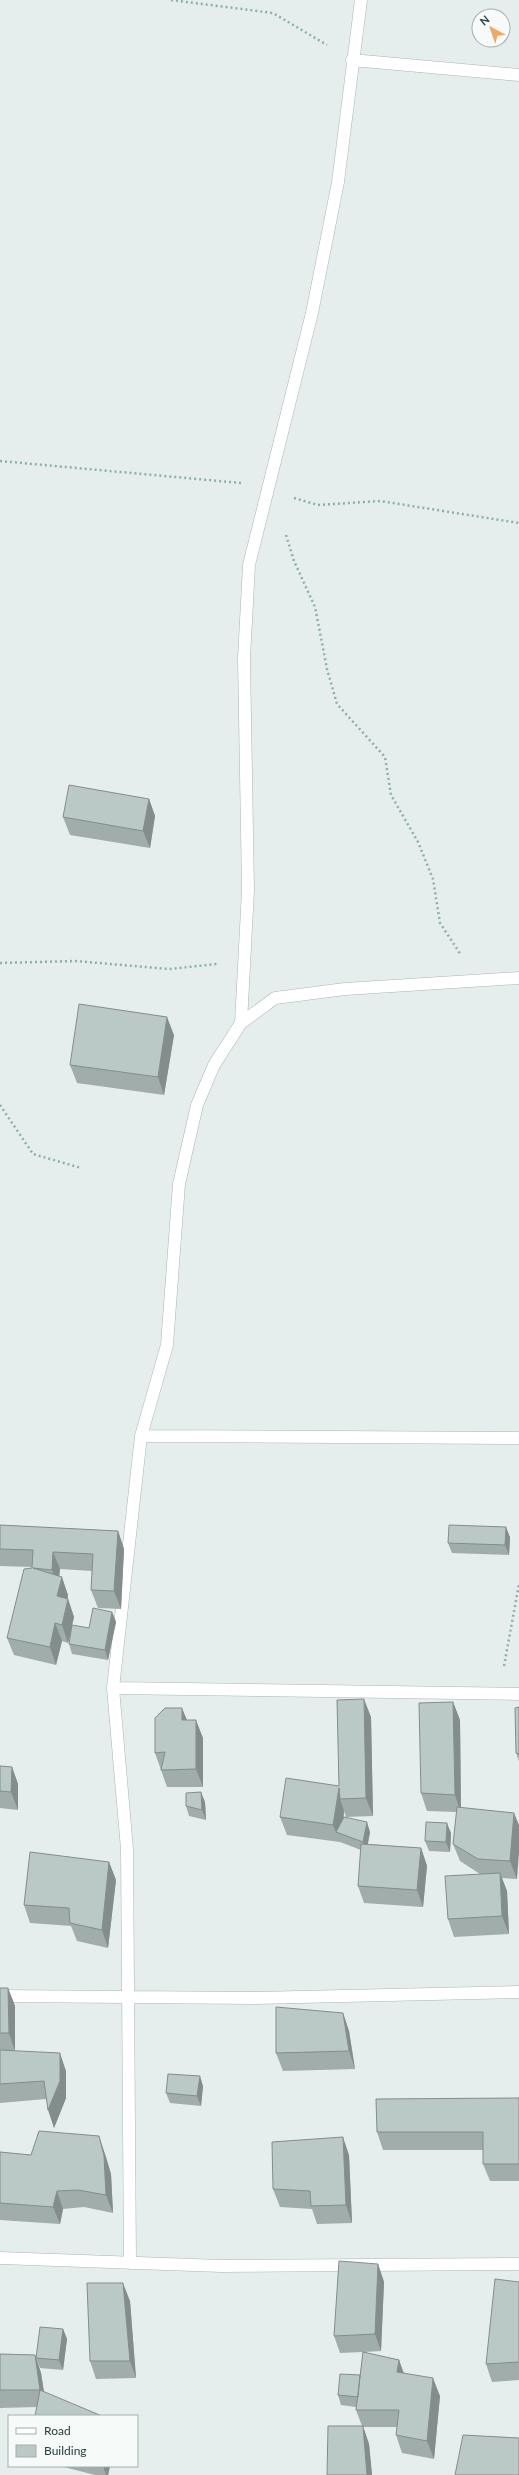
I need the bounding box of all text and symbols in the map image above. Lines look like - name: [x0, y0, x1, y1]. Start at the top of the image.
- north arrow: [471, 8, 511, 48]
- text: N: [477, 12, 492, 28]
- legend: [8, 2415, 138, 2467]
- text: Road: [44, 2423, 71, 2438]
- text: Building: [44, 2443, 87, 2458]

